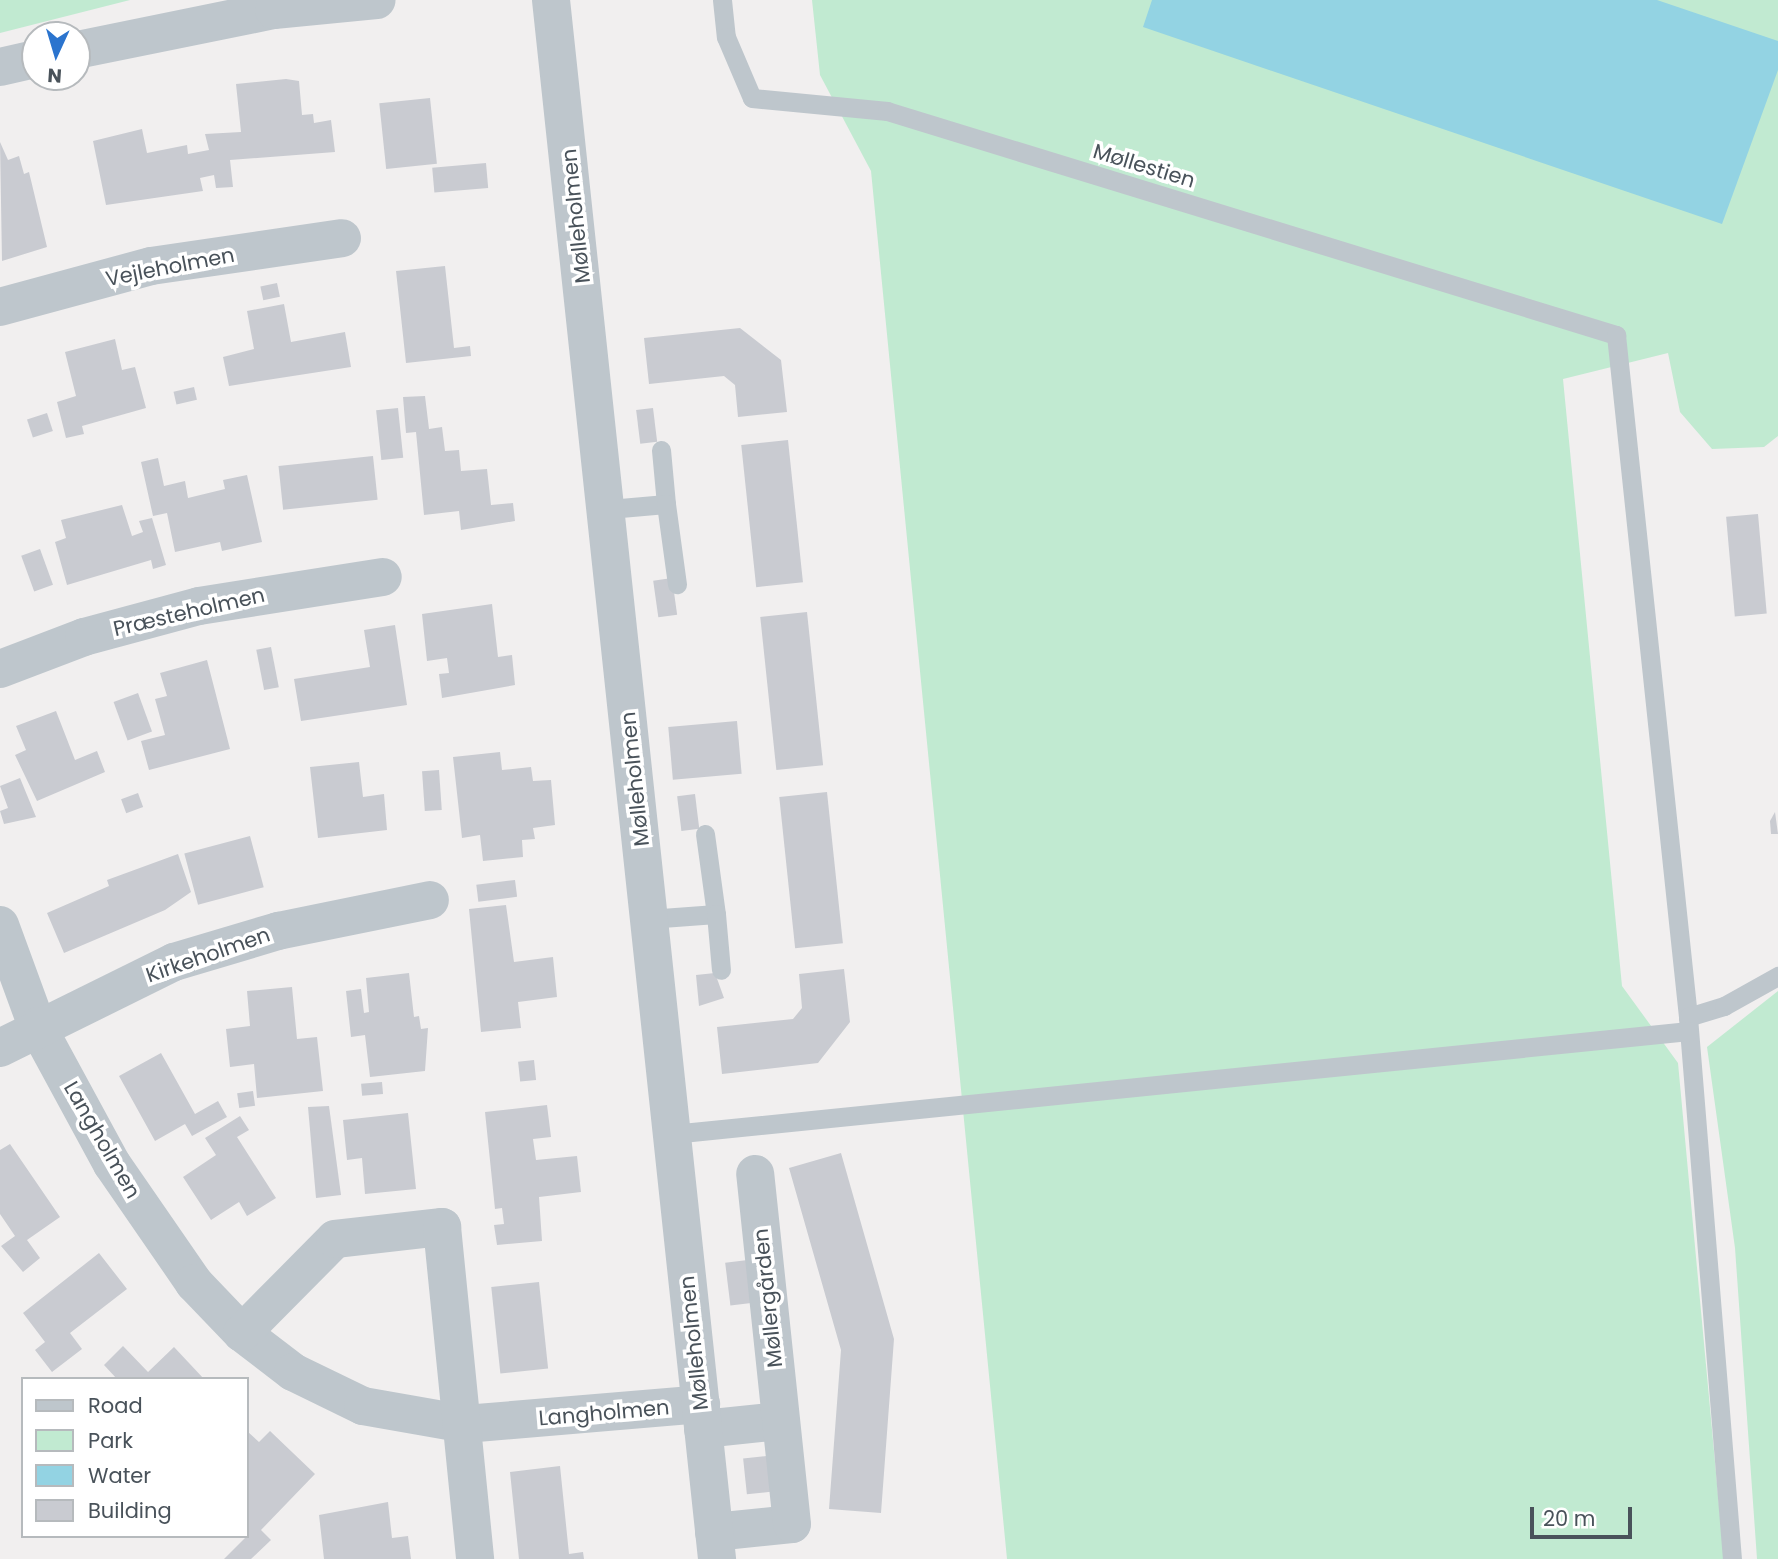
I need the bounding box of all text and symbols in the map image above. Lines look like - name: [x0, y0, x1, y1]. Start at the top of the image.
- north arrow: [21, 21, 91, 91]
- text: N: [47, 61, 63, 89]
- street label: Møllestien: [1090, 139, 1198, 193]
- street label: Mølleholmen: [556, 148, 596, 284]
- street label: Vejleholmen: [103, 242, 237, 292]
- street label: Præsteholmen: [111, 582, 267, 642]
- street label: Mølleholmen: [615, 711, 655, 847]
- street label: Kirkeholmen: [143, 922, 273, 988]
- street label: Langholmen: [58, 1077, 146, 1203]
- street label: Møllergården: [748, 1227, 788, 1369]
- street label: Mølleholmen: [674, 1275, 714, 1411]
- legend: [21, 1377, 248, 1538]
- text: Road: [88, 1391, 143, 1420]
- street label: Langholmen: [538, 1395, 670, 1431]
- text: Park: [88, 1426, 133, 1455]
- text: Water: [88, 1461, 151, 1490]
- scale bar: [1533, 1492, 1634, 1536]
- text: Building: [88, 1496, 172, 1525]
- text: 20 m: [1543, 1504, 1596, 1533]

